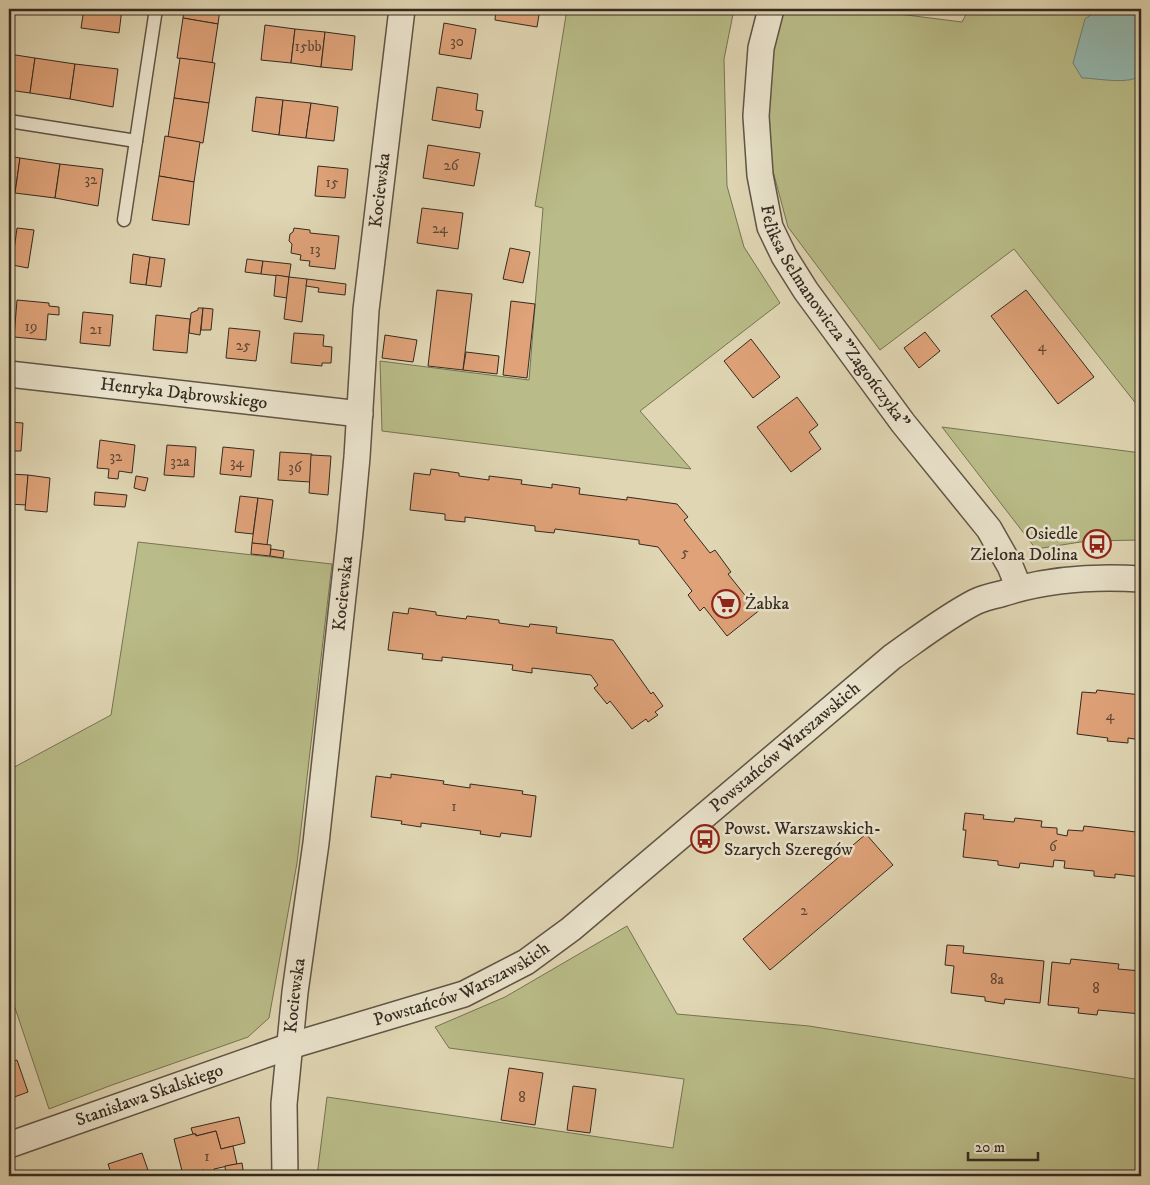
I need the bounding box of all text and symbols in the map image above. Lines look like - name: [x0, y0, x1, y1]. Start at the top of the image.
- house number: 30: [450, 32, 464, 51]
- house number: 15bb: [295, 37, 321, 56]
- street label: Kociewska: [365, 151, 396, 229]
- house number: 26: [443, 156, 460, 175]
- house number: 32: [85, 170, 98, 189]
- house number: 15: [326, 173, 339, 192]
- street label: Feliksa Selmanowicza "Zagończyka": [755, 203, 914, 433]
- house number: 24: [432, 219, 448, 238]
- house number: 13: [309, 240, 321, 259]
- house number: 19: [25, 317, 37, 336]
- house number: 21: [90, 320, 102, 339]
- house number: 25: [236, 336, 251, 355]
- house number: 4: [1038, 337, 1047, 356]
- street label: Henryka Dąbrowskiego: [99, 373, 269, 414]
- house number: 32: [110, 447, 123, 466]
- house number: 32a: [170, 452, 190, 471]
- house number: 34: [230, 453, 244, 472]
- house number: 36: [288, 458, 303, 477]
- place label: Osiedle Zielona Dolina: [970, 523, 1078, 566]
- bus stop icon: Osiedle Zielona Dolina: [1082, 529, 1112, 559]
- house number: 5: [681, 543, 689, 562]
- street label: Kociewska: [328, 555, 358, 632]
- supermarket icon: Żabka: [711, 589, 741, 619]
- place label: Żabka: [745, 593, 789, 615]
- street label: Powstańców Warszawskich: [706, 677, 866, 817]
- house number: 4: [1106, 706, 1115, 725]
- house number: 1: [451, 797, 457, 816]
- place label: Powst. Warszawskich- Szarych Szeregów: [724, 818, 881, 861]
- bus stop icon: Powst. Warszawskich- Szarych Szeregów: [690, 824, 720, 854]
- house number: 6: [1049, 837, 1058, 856]
- house number: 2: [800, 901, 808, 920]
- street label: Powstańców Warszawskich: [371, 937, 555, 1031]
- street label: Kociewska: [280, 956, 311, 1034]
- house number: 8a: [990, 970, 1005, 989]
- house number: 8: [1092, 979, 1100, 998]
- street label: Stanisława Skalskiego: [73, 1059, 226, 1132]
- house number: 8: [518, 1088, 526, 1107]
- scale bar: [968, 1130, 1038, 1162]
- text: 20 m: [975, 1138, 1005, 1157]
- house number: 1: [204, 1147, 210, 1166]

